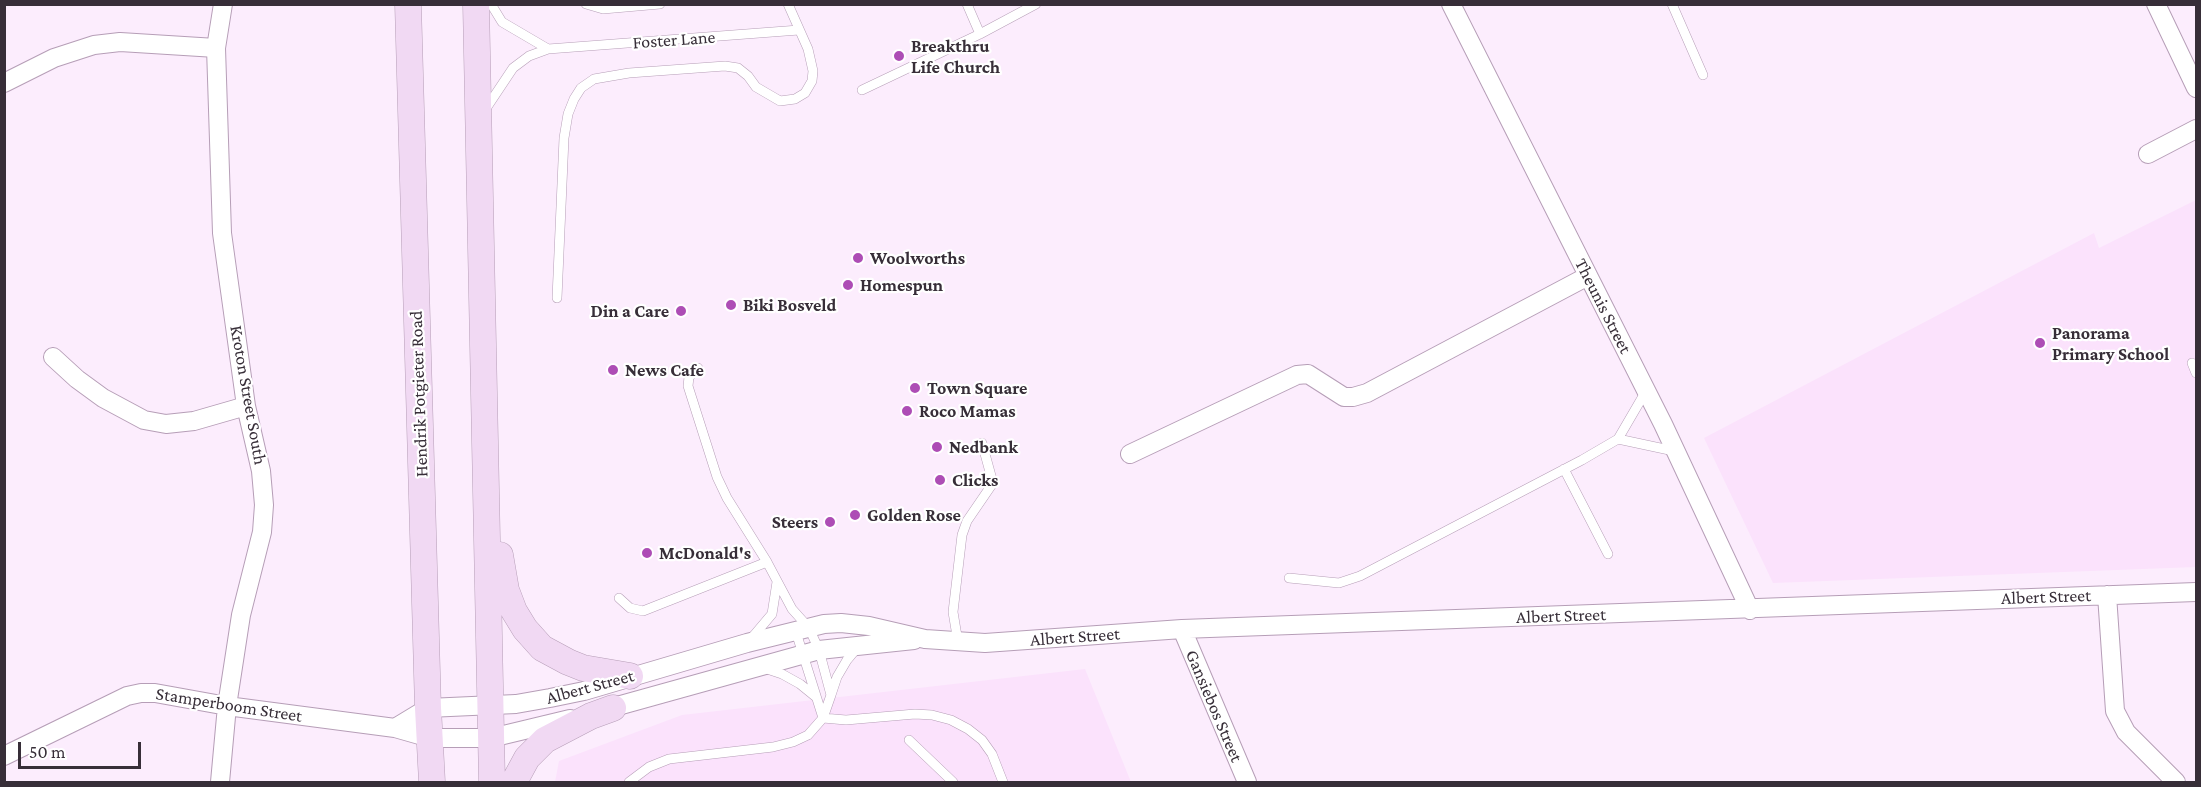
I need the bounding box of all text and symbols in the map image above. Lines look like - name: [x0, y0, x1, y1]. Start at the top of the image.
- street label: Foster Lane: [632, 26, 716, 54]
- place label: Breakthru Life Church: [911, 35, 1000, 78]
- marker: Breakthru Life Church: [892, 49, 906, 63]
- place label: Woolworths: [870, 247, 965, 269]
- marker: Woolworths: [851, 251, 865, 265]
- street label: Theunis Street: [1570, 255, 1636, 357]
- place label: Homespun: [860, 274, 943, 296]
- marker: Homespun: [841, 278, 855, 292]
- place label: Biki Bosveld: [743, 294, 836, 316]
- marker: Biki Bosveld: [724, 298, 738, 312]
- place label: Din a Care: [591, 300, 669, 322]
- marker: Din a Care: [674, 304, 688, 318]
- street label: Hendrik Potgieter Road: [405, 310, 433, 478]
- place label: Panorama Primary School: [2052, 322, 2169, 364]
- street label: Kroton Street South: [225, 324, 271, 466]
- marker: Panorama Primary School: [2033, 336, 2047, 350]
- place label: News Cafe: [625, 359, 704, 381]
- marker: News Cafe: [606, 363, 620, 377]
- place label: Town Square: [927, 377, 1027, 399]
- marker: Town Square: [908, 381, 922, 395]
- place label: Roco Mamas: [919, 400, 1016, 422]
- marker: Roco Mamas: [900, 404, 914, 418]
- place label: Nedbank: [949, 436, 1018, 458]
- marker: Nedbank: [930, 440, 944, 454]
- place label: Clicks: [952, 469, 998, 491]
- marker: Clicks: [933, 473, 947, 487]
- place label: Golden Rose: [867, 504, 961, 526]
- marker: Golden Rose: [848, 508, 862, 522]
- place label: Steers: [772, 511, 818, 533]
- marker: Steers: [823, 515, 837, 529]
- place label: McDonald's: [659, 542, 751, 564]
- marker: McDonald's: [640, 546, 654, 560]
- street label: Albert Street: [2001, 585, 2091, 609]
- street label: Albert Street: [1516, 604, 1606, 628]
- street label: Albert Street: [1029, 623, 1121, 651]
- street label: Gansiebos Street: [1181, 647, 1247, 765]
- street label: Albert Street: [544, 665, 636, 709]
- street label: Stamperboom Street: [154, 683, 304, 727]
- scale bar: [21, 730, 144, 768]
- text: 50 m: [29, 742, 66, 762]

